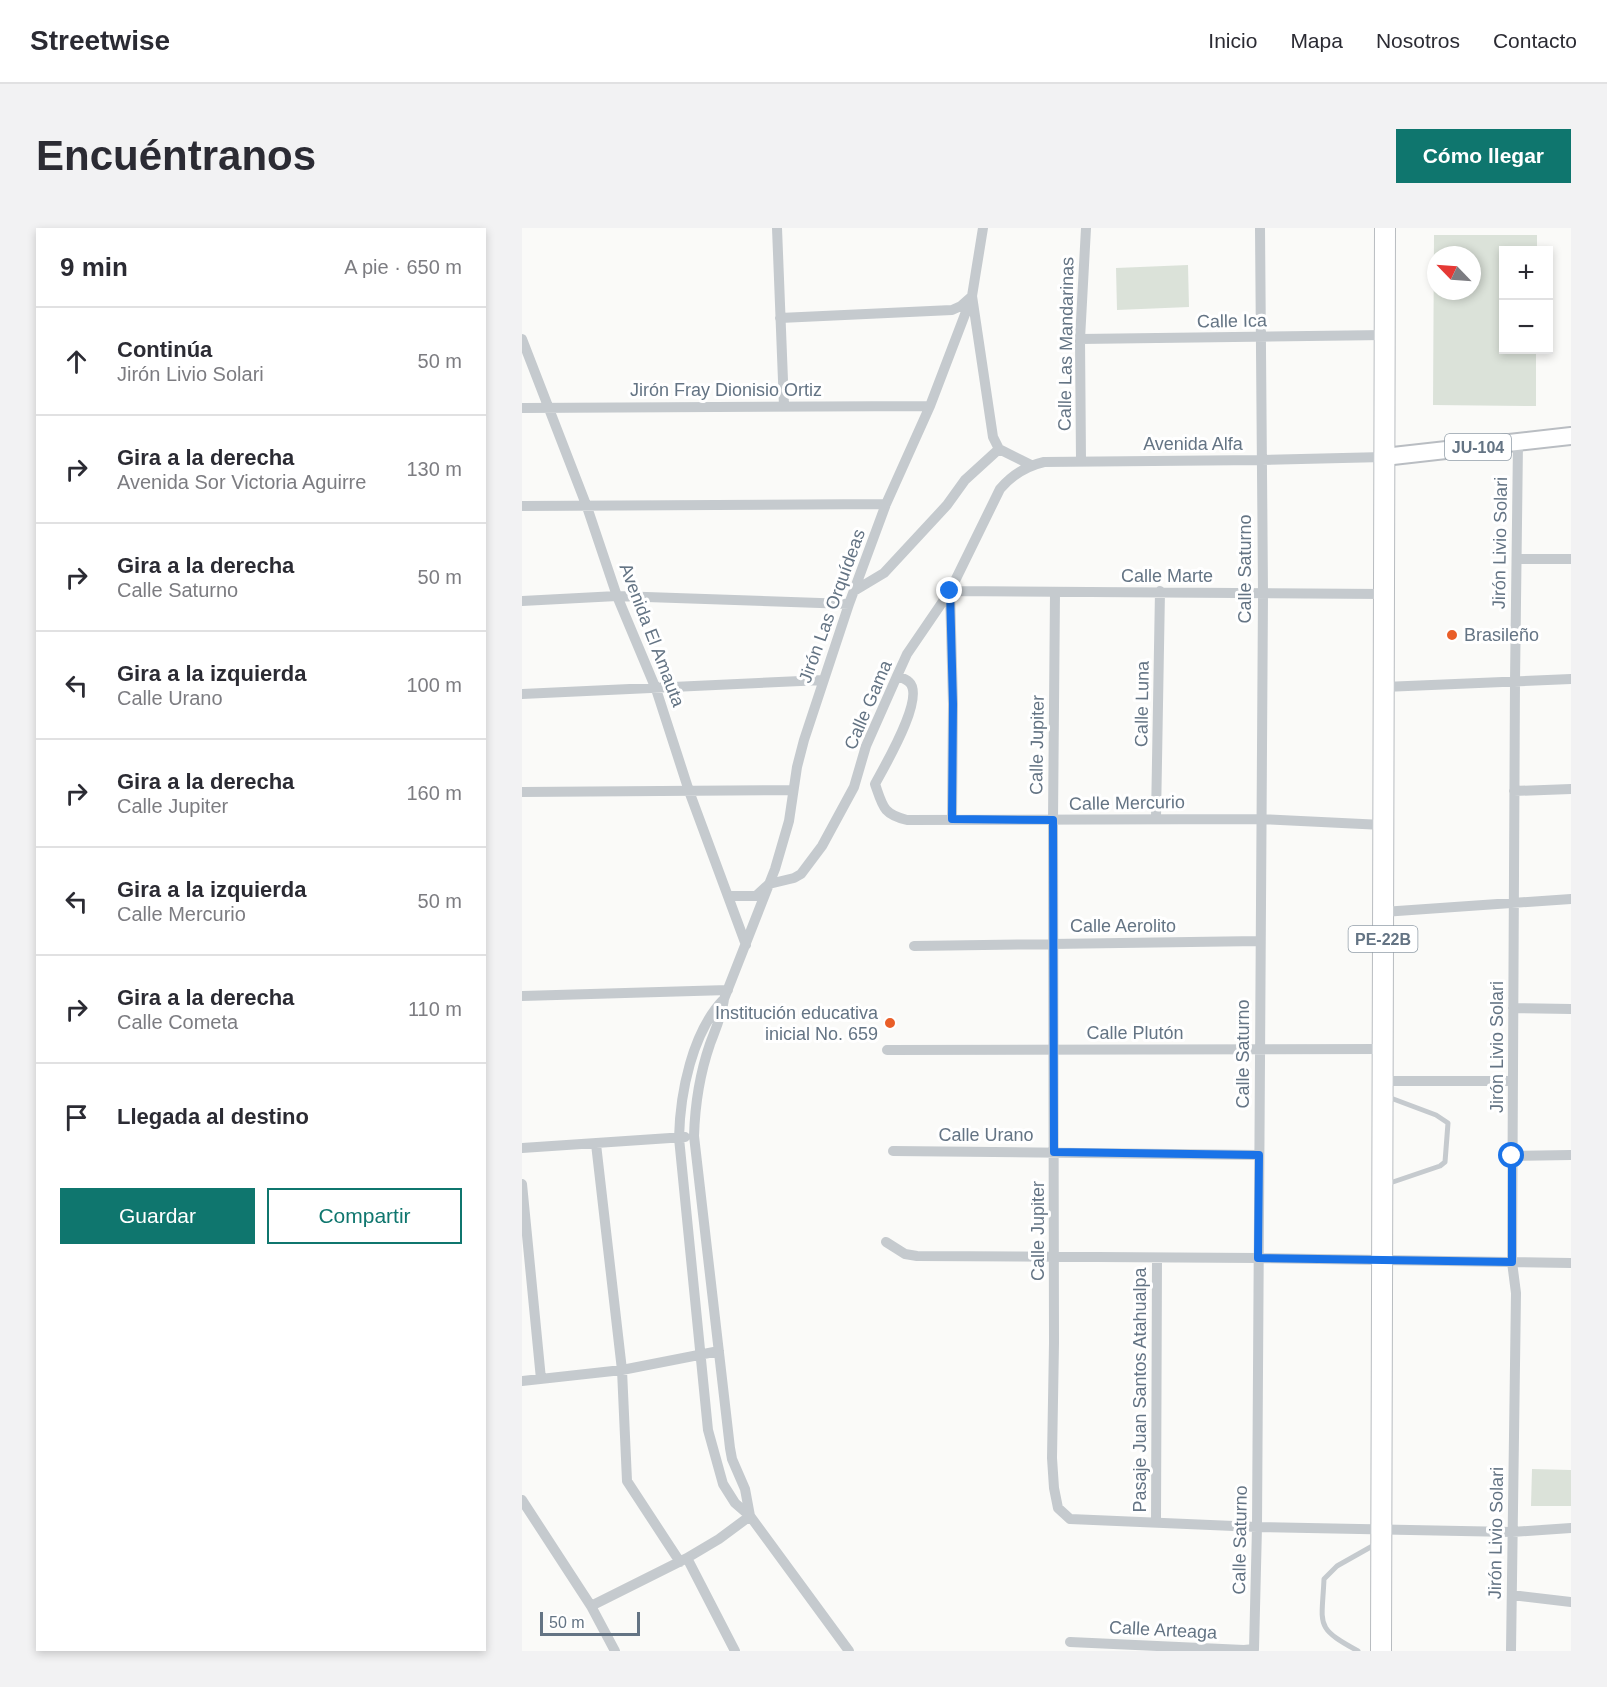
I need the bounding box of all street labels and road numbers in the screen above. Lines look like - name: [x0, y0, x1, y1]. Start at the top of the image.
- street label: Calle Las Mandarinas: [1054, 257, 1078, 431]
- street label: Calle Ica: [1197, 310, 1268, 332]
- street label: Jirón Fray Dionisio Ortiz: [630, 380, 822, 400]
- street label: Avenida Alfa: [1143, 434, 1244, 454]
- road number: JU-104: [1445, 434, 1511, 460]
- street label: Jirón Livio Solari: [1489, 477, 1511, 609]
- street label: Calle Saturno: [1235, 514, 1255, 624]
- street label: Jirón Las Orquídeas: [795, 526, 869, 686]
- street label: Avenida El Amauta: [615, 561, 689, 710]
- street label: Calle Marte: [1121, 566, 1213, 586]
- street label: Calle Gama: [840, 656, 896, 753]
- street label: Calle Luna: [1131, 660, 1153, 747]
- street label: Calle Jupiter: [1026, 695, 1048, 795]
- street label: Calle Mercurio: [1069, 792, 1185, 814]
- street label: Calle Aerolito: [1070, 916, 1176, 936]
- road number: PE-22B: [1348, 926, 1418, 952]
- street label: Jirón Livio Solari: [1487, 981, 1507, 1113]
- street label: Calle Saturno: [1233, 999, 1253, 1109]
- street label: Calle Plutón: [1086, 1023, 1184, 1043]
- street label: Calle Urano: [938, 1125, 1034, 1145]
- street label: Calle Jupiter: [1028, 1181, 1048, 1281]
- street label: Pasaje Juan Santos Atahualpa: [1130, 1266, 1150, 1513]
- street label: Jirón Livio Solari: [1485, 1467, 1507, 1599]
- street label: Calle Saturno: [1229, 1485, 1251, 1595]
- street label: Calle Arteaga: [1109, 1617, 1218, 1643]

